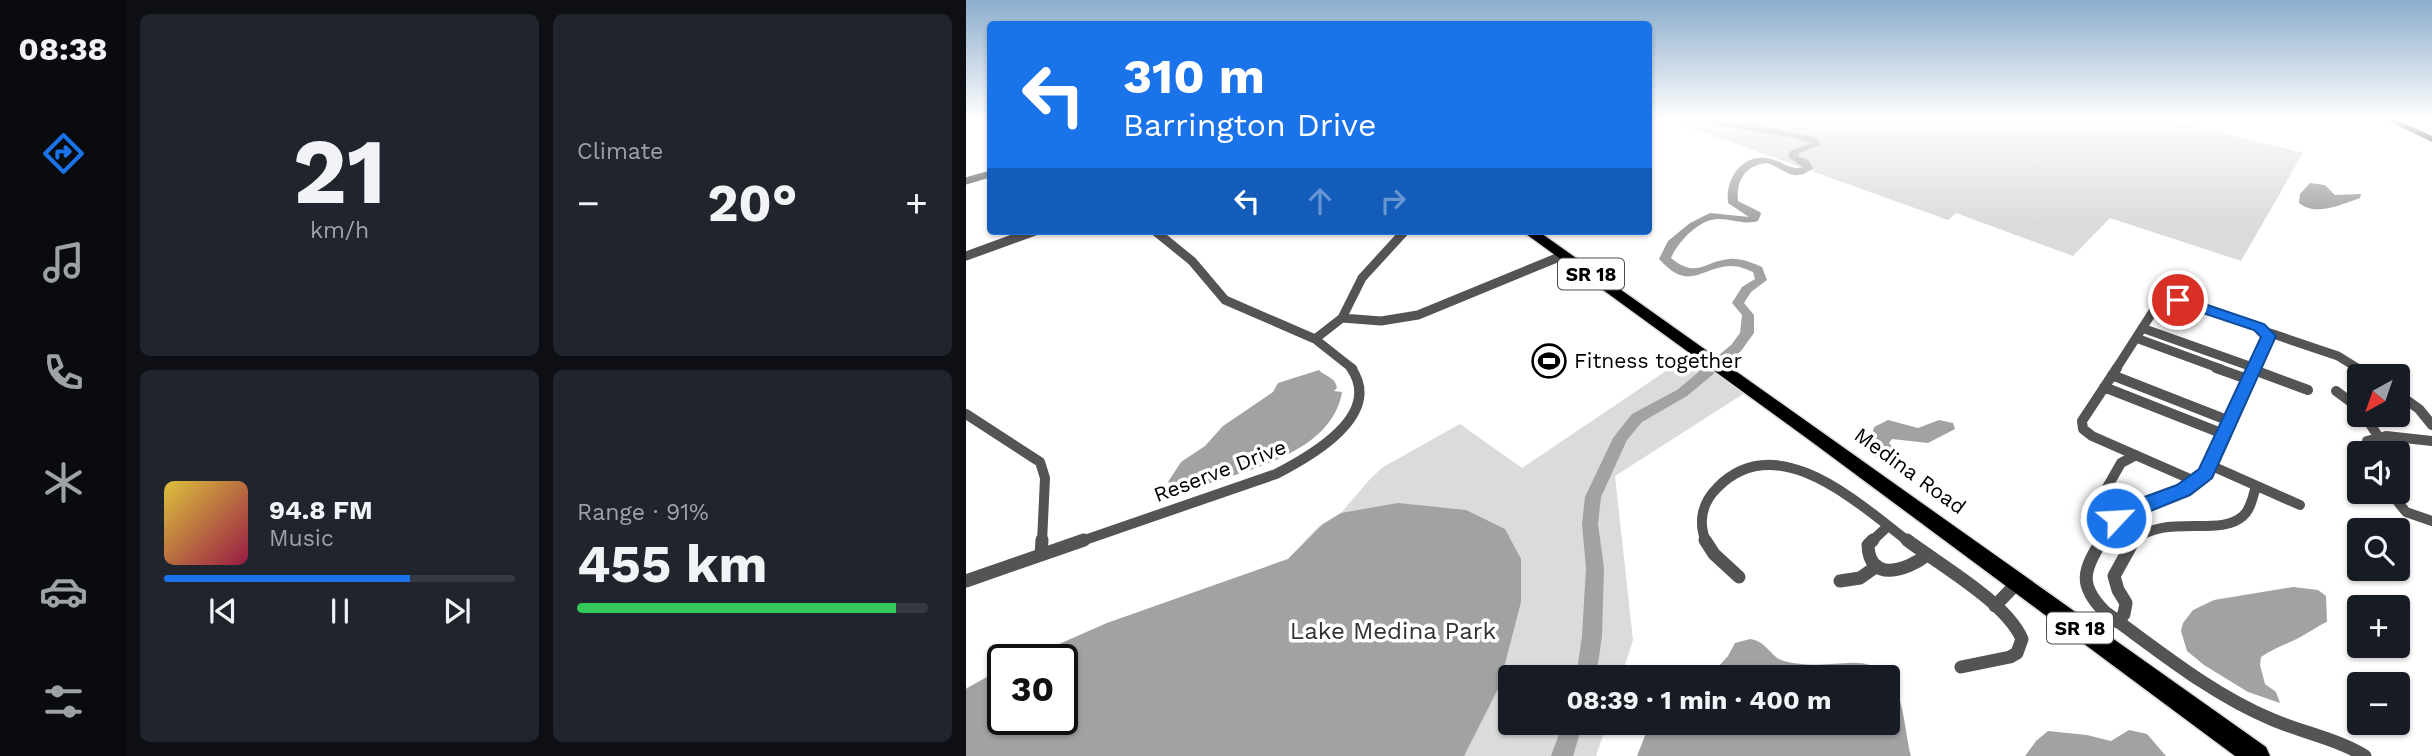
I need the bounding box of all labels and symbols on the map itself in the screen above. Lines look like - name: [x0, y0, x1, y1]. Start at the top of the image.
- road number: SR 18: [1558, 258, 1624, 290]
- pin: [2148, 270, 2208, 330]
- sports icon: Fitness together: [1530, 342, 1568, 380]
- place label: Fitness together: [1574, 348, 1742, 373]
- north arrow: [2347, 364, 2410, 427]
- street label: Medina Road: [1850, 422, 1971, 519]
- street label: Reserve Drive: [1150, 434, 1290, 507]
- position arrow: [2079, 481, 2153, 555]
- road number: SR 18: [2047, 612, 2113, 643]
- park label: Lake Medina Park: [1290, 617, 1497, 645]
- speed limit sign: 30: [987, 644, 1078, 735]

